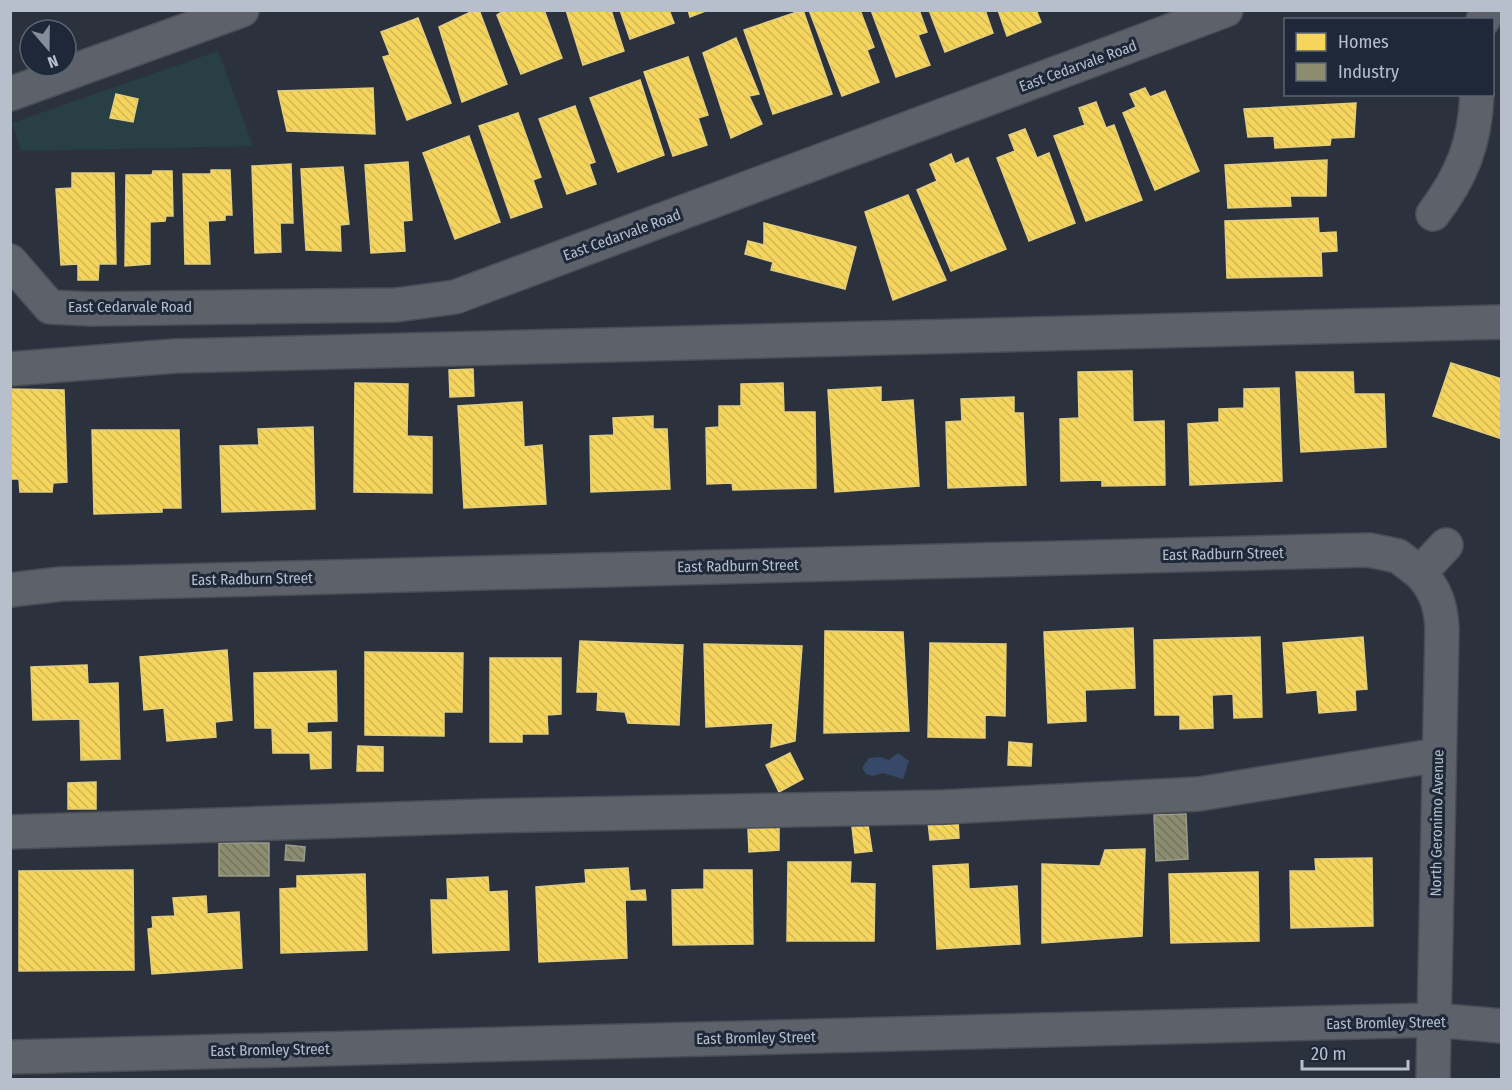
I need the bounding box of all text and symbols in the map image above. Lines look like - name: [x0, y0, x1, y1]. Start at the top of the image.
- north arrow: [18, 18, 78, 78]
- legend: [1284, 18, 1494, 96]
- text: Homes: [1338, 31, 1389, 53]
- street label: East Cedarvale Road: [1017, 36, 1139, 96]
- text: N: [45, 51, 61, 72]
- text: Industry: [1338, 61, 1399, 83]
- street label: East Cedarvale Road: [561, 205, 683, 265]
- street label: East Cedarvale Road: [68, 298, 192, 316]
- street label: East Radburn Street: [1162, 544, 1284, 564]
- street label: East Radburn Street: [677, 556, 799, 576]
- street label: East Radburn Street: [191, 569, 313, 589]
- street label: North Geronimo Avenue: [1427, 749, 1447, 897]
- street label: East Bromley Street: [1326, 1013, 1446, 1033]
- street label: East Bromley Street: [696, 1028, 816, 1048]
- scale bar: [1302, 1033, 1408, 1071]
- street label: East Bromley Street: [210, 1040, 330, 1060]
- text: 20 m: [1311, 1043, 1346, 1065]

